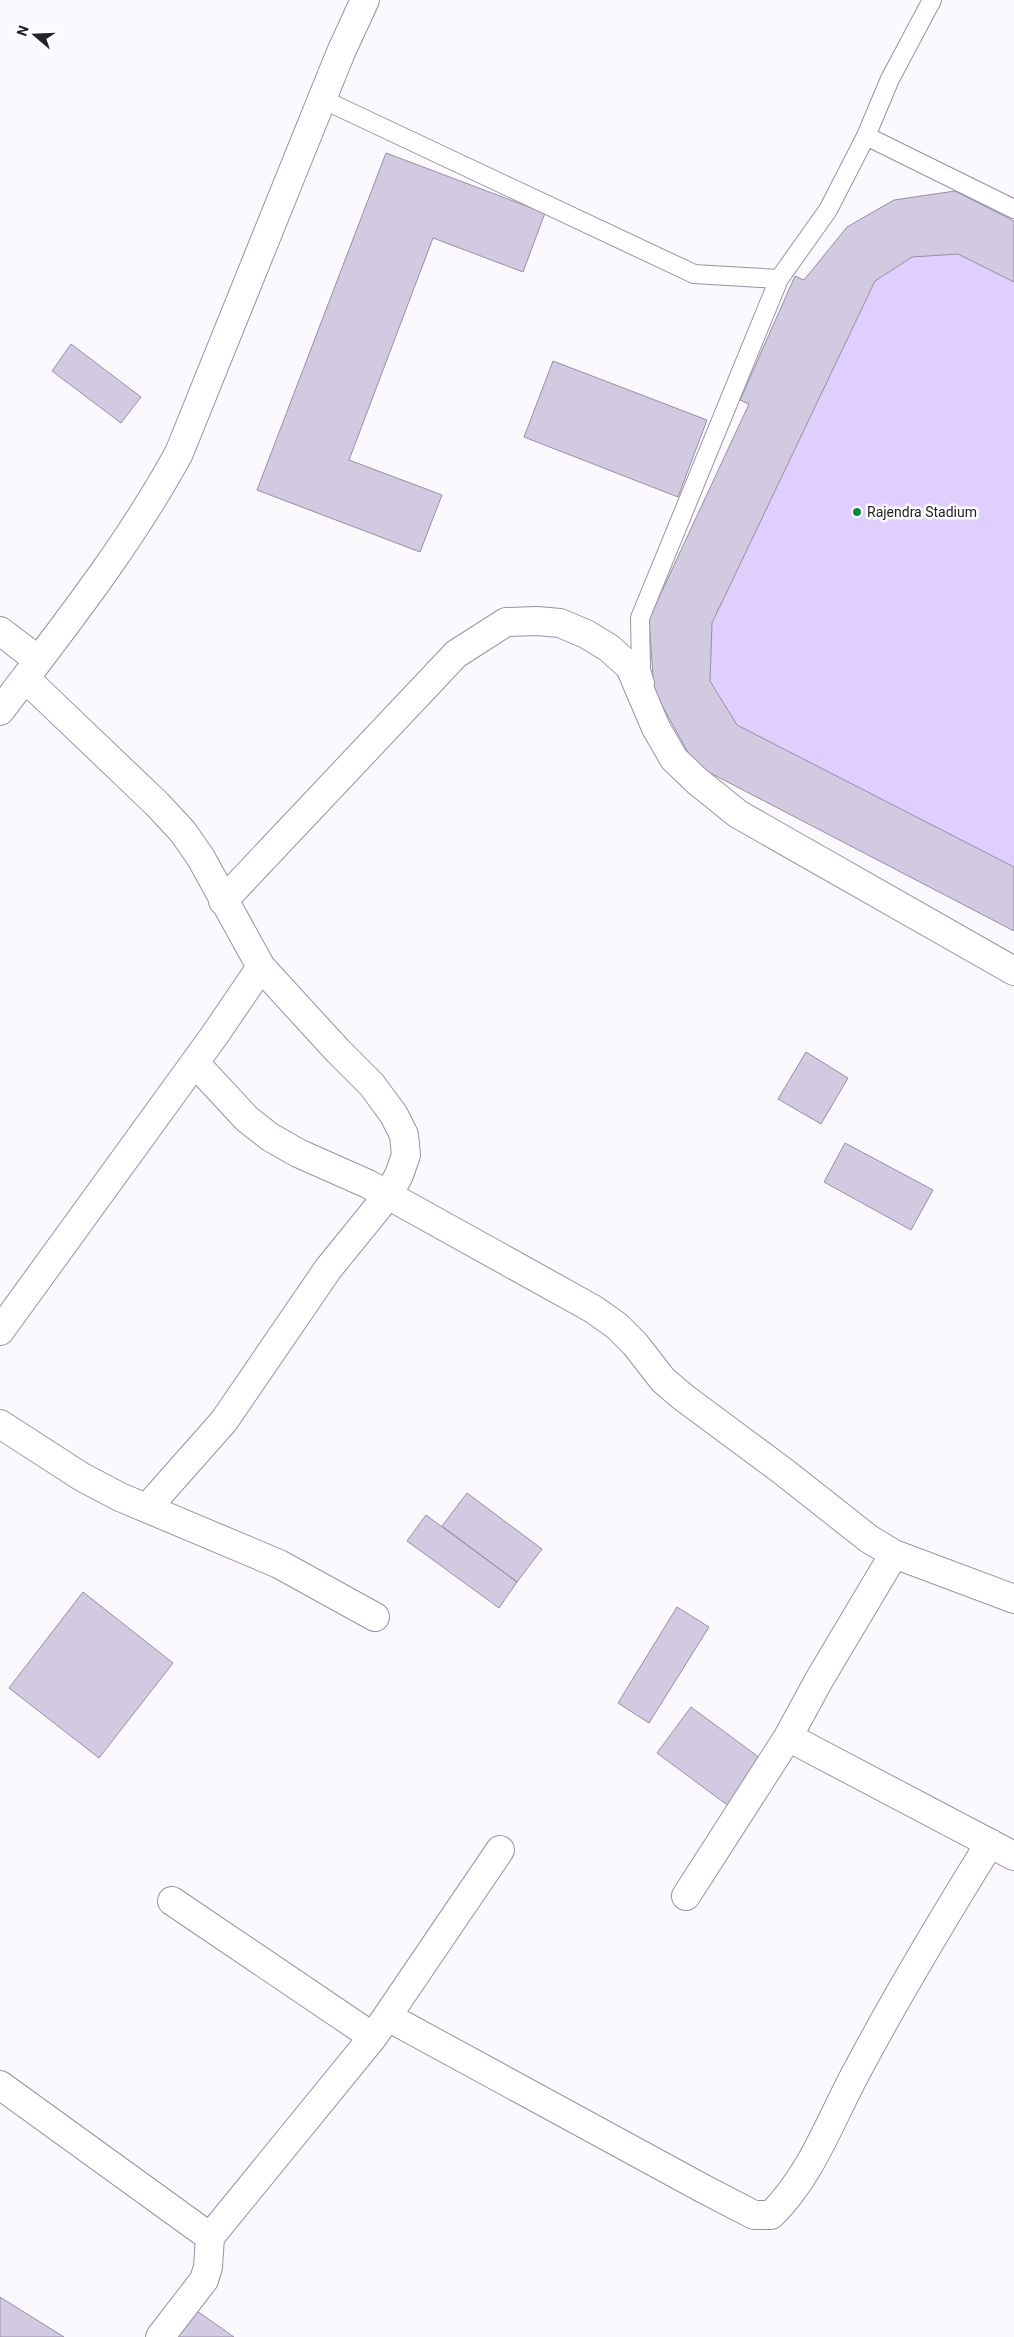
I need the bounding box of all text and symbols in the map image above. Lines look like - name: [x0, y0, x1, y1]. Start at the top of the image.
- north arrow: [10, 10, 60, 60]
- text: N: [14, 23, 32, 38]
- place label: Rajendra Stadium: [867, 504, 977, 520]
- marker: Rajendra Stadium: [851, 506, 863, 518]

